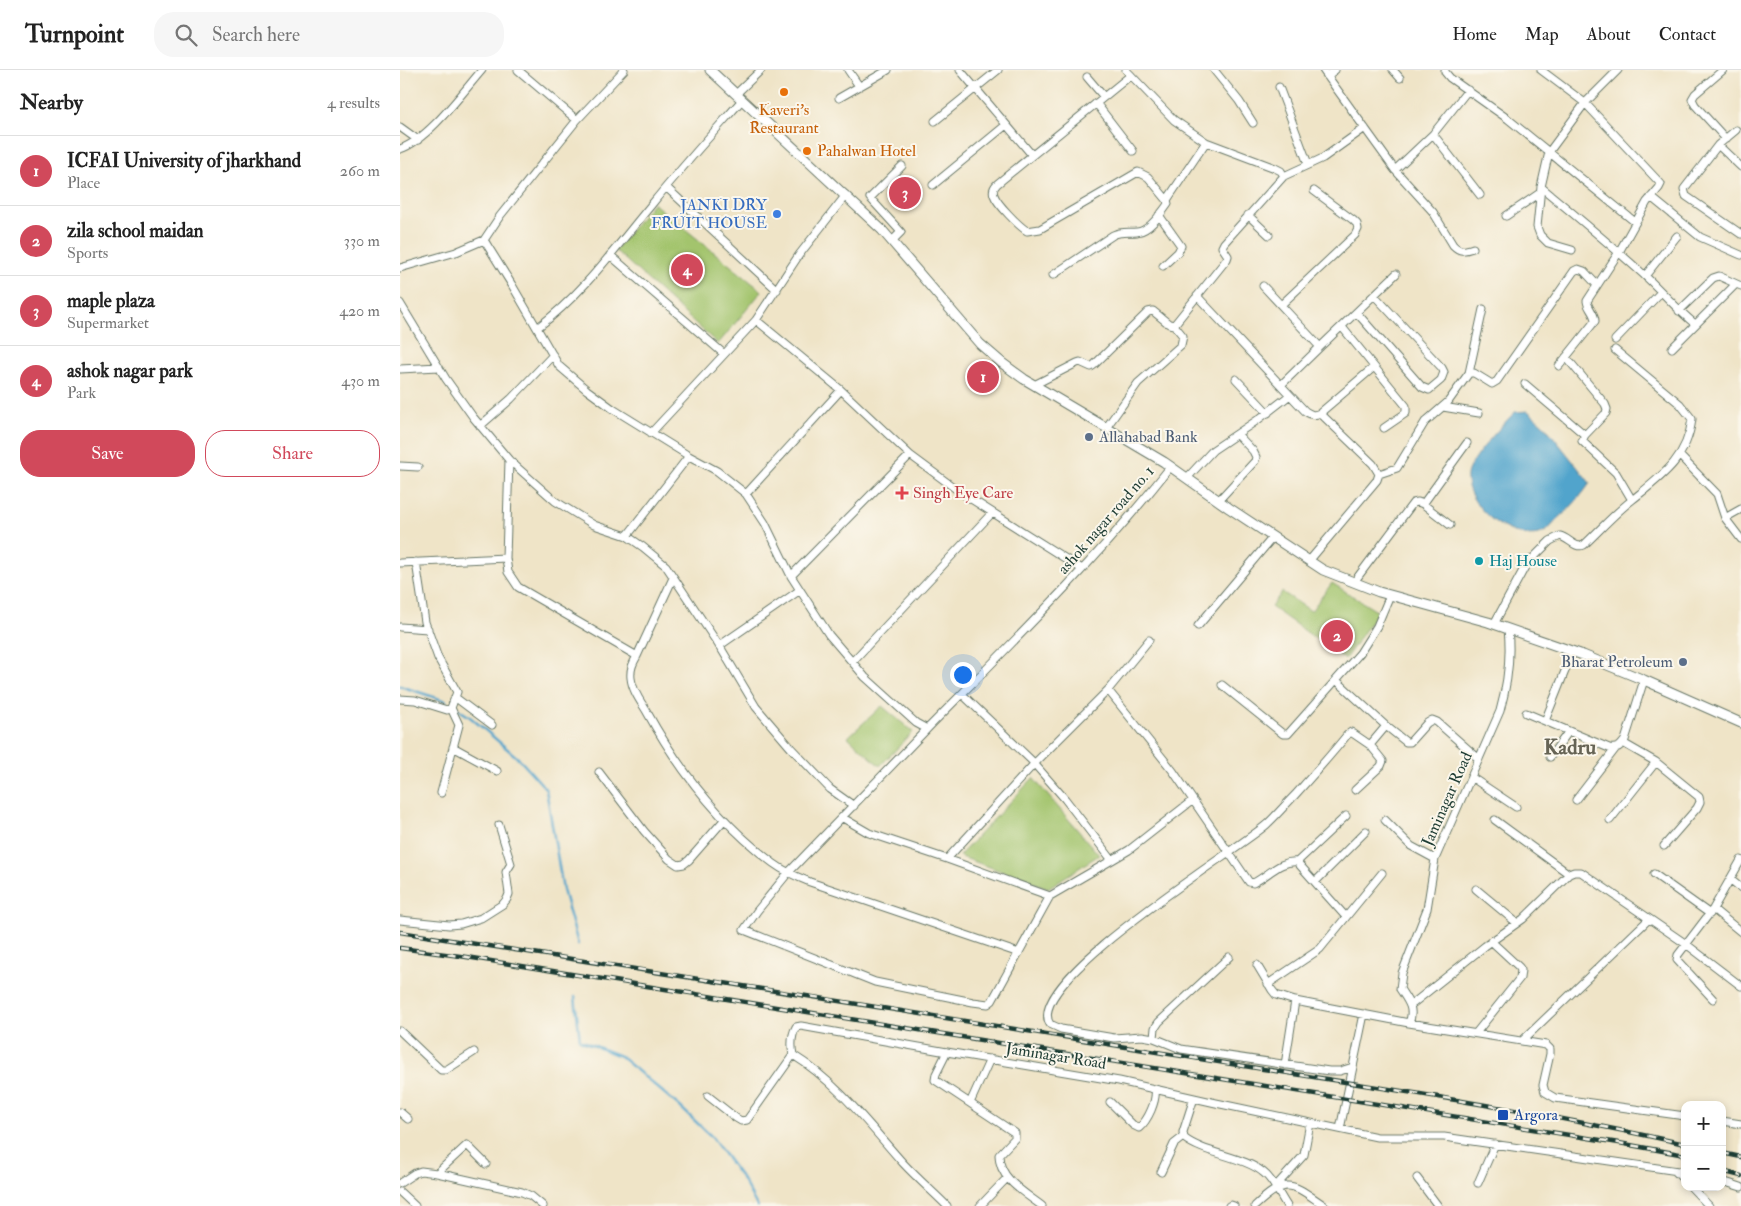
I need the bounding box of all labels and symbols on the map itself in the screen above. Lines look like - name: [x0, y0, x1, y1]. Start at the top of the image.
- marker: Kaveri's Restaurant: [778, 86, 790, 98]
- place label: Kaveri's Restaurant: [749, 100, 819, 138]
- place label: Pahalwan Hotel: [817, 141, 916, 161]
- marker: Pahalwan Hotel: [801, 145, 813, 157]
- pin: 3: [889, 174, 921, 212]
- place label: JANKI DRY FRUIT HOUSE: [651, 195, 768, 233]
- marker: JANKI DRY FRUIT HOUSE: [771, 208, 783, 220]
- pin: 4: [671, 251, 703, 289]
- pin: 1: [967, 358, 999, 396]
- place label: Allahabad Bank: [1098, 427, 1198, 447]
- marker: Allahabad Bank: [1083, 431, 1095, 443]
- street label: ashok nagar road no. 1: [1053, 462, 1159, 578]
- place label: Singh Eye Care: [913, 483, 1013, 503]
- marker: Singh Eye Care: [895, 486, 909, 500]
- place label: Haj House: [1489, 551, 1557, 571]
- marker: Haj House: [1473, 555, 1485, 567]
- pin: 2: [1321, 617, 1353, 655]
- place label: Bharat Petroleum: [1561, 652, 1674, 672]
- marker: Bharat Petroleum: [1677, 656, 1689, 668]
- your location: [950, 662, 976, 688]
- district label: Kadru: [1544, 734, 1596, 761]
- street label: Jaminagar Road: [1417, 748, 1478, 851]
- street label: Jaminagar Road: [1003, 1038, 1108, 1075]
- place label: Argora: [1513, 1105, 1559, 1125]
- marker: Argora: [1496, 1108, 1510, 1122]

